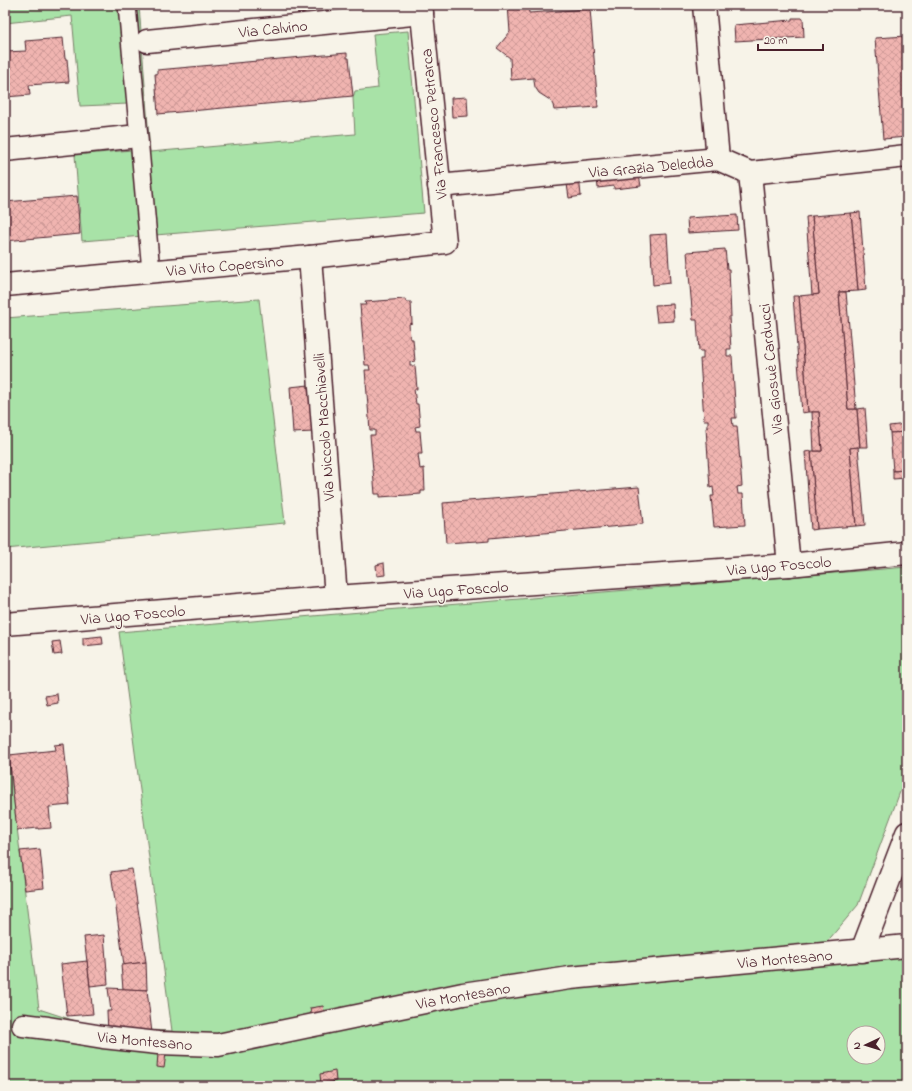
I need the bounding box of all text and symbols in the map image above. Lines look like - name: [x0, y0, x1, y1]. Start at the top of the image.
- street label: Via Calvino: [237, 14, 309, 46]
- scale bar: [758, 26, 823, 52]
- text: 20 m: [764, 32, 787, 50]
- street label: Via Francesco Petrarca: [415, 47, 455, 201]
- street label: Via Grazia Deledda: [587, 151, 715, 185]
- street label: Via Vito Copersino: [164, 250, 285, 284]
- street label: Via Giosuè Carducci: [753, 302, 791, 436]
- street label: Via Niccolò Macchiavelli: [308, 352, 342, 503]
- street label: Via Ugo Foscolo: [725, 550, 832, 584]
- street label: Via Ugo Foscolo: [402, 575, 509, 607]
- street label: Via Ugo Foscolo: [79, 599, 186, 633]
- street label: Via Montesano: [736, 944, 834, 976]
- street label: Via Montesano: [413, 977, 512, 1017]
- north arrow: [846, 1025, 886, 1065]
- street label: Via Montesano: [95, 1026, 193, 1058]
- text: N: [849, 1041, 865, 1050]

